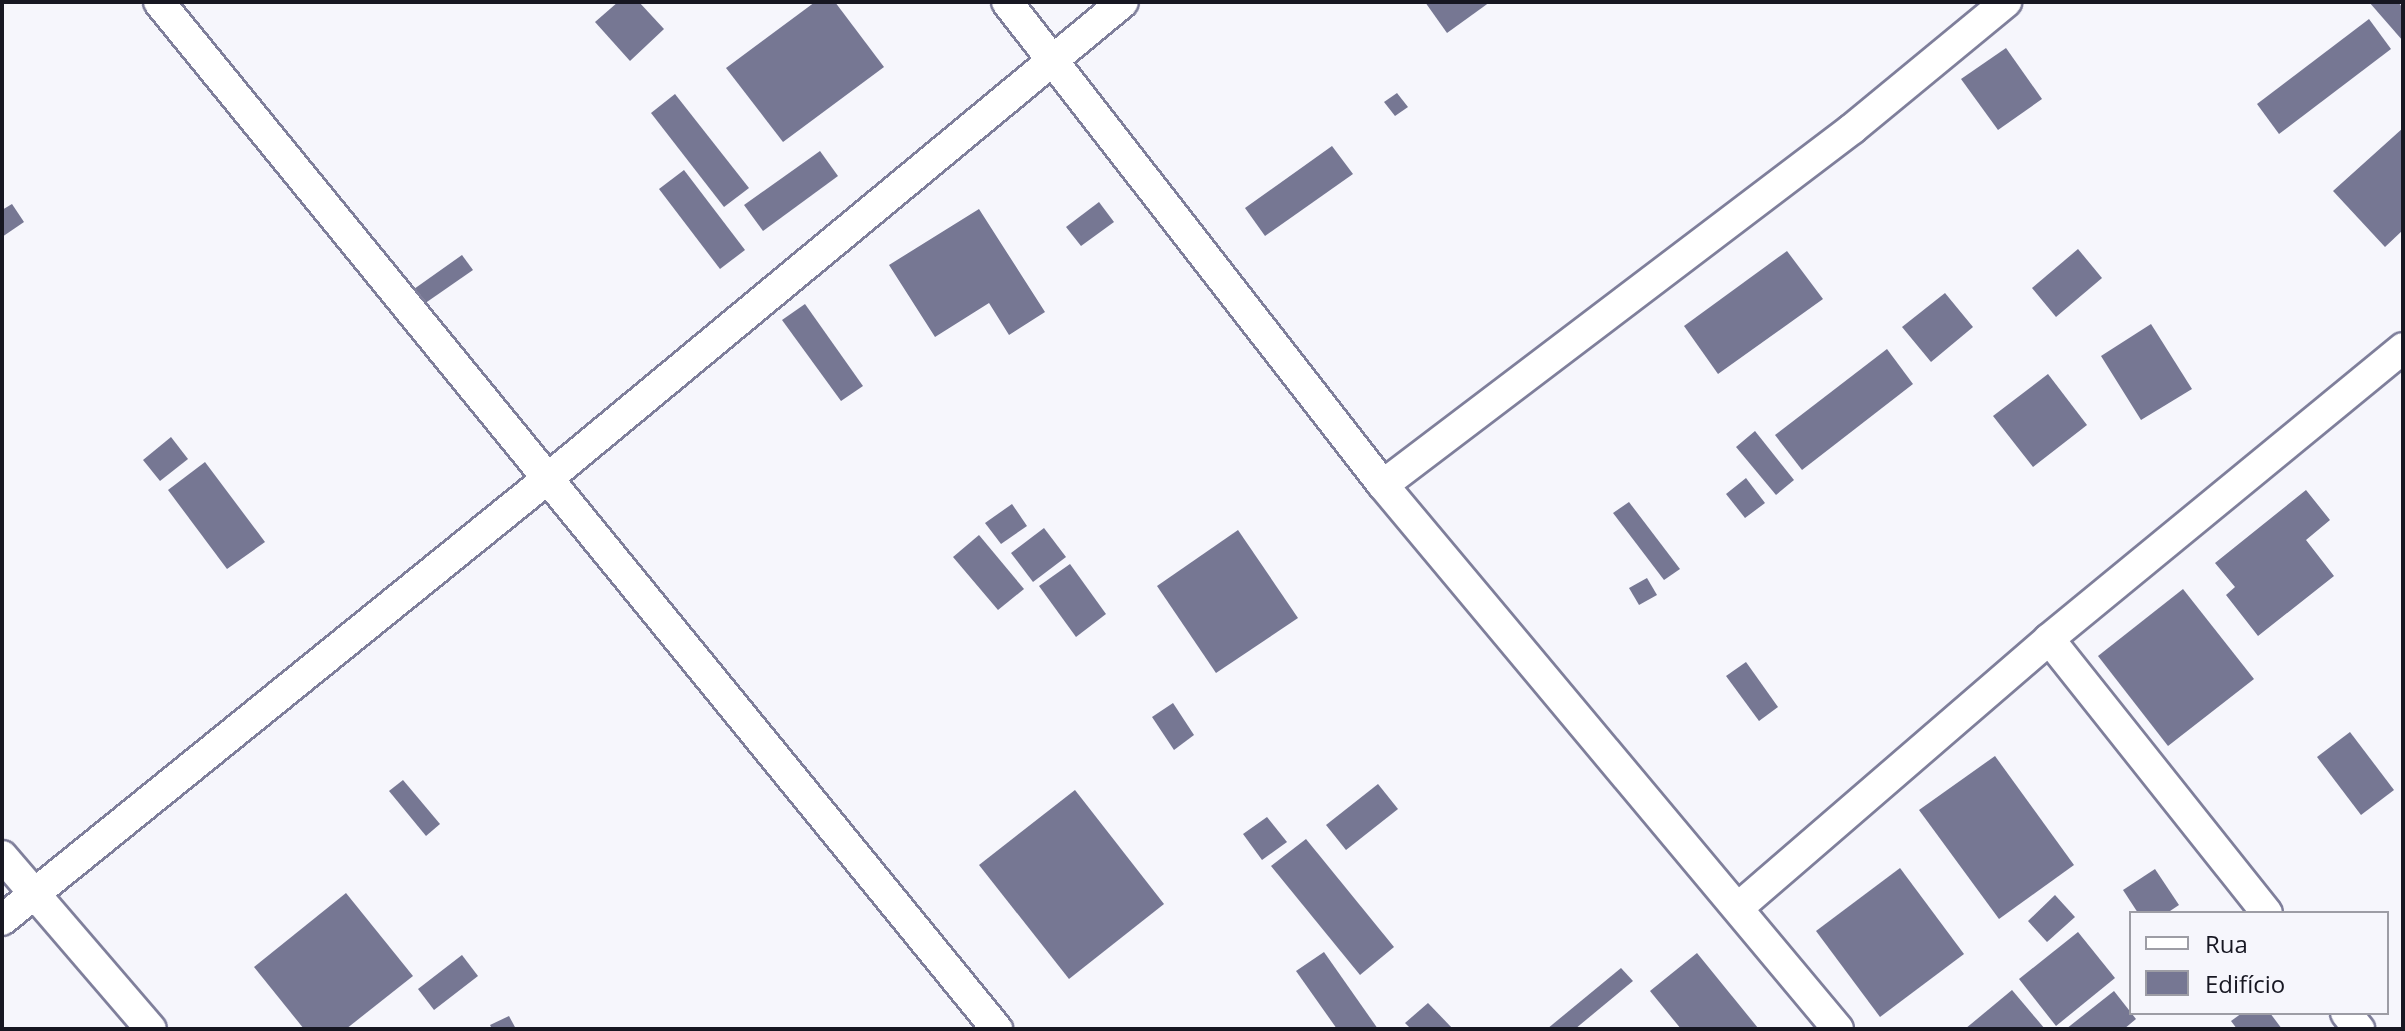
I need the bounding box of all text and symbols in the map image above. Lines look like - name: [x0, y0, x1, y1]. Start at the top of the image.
- legend: [2129, 911, 2389, 1015]
- text: Rua: [2205, 927, 2248, 960]
- text: Edifício: [2205, 967, 2285, 1000]

